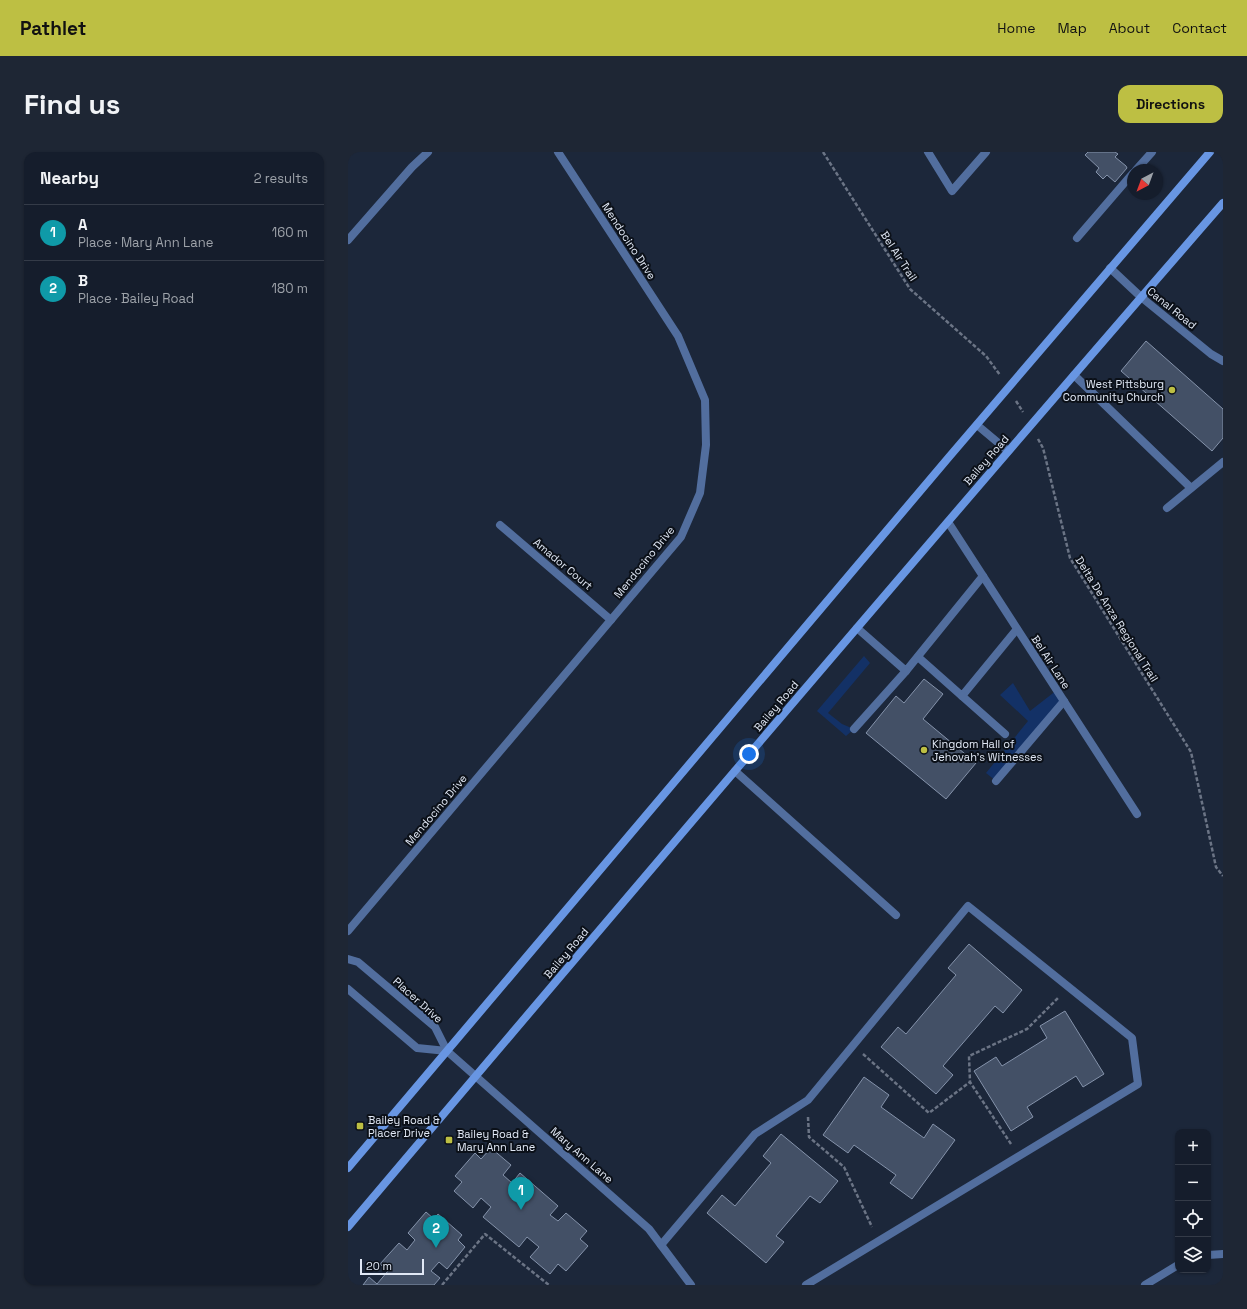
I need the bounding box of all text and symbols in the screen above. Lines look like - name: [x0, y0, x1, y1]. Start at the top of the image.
- text: Pathlet: [20, 16, 86, 41]
- text: Home: [997, 19, 1035, 37]
- text: Map: [1057, 19, 1087, 37]
- text: About: [1109, 19, 1150, 37]
- text: Contact: [1172, 19, 1227, 37]
- button: Directions: [1118, 85, 1223, 123]
- text: Find us: [24, 86, 121, 122]
- north arrow: [1127, 164, 1163, 200]
- text: Nearby: [40, 167, 99, 189]
- text: 2 results: [254, 170, 308, 187]
- street label: Mendocino Drive: [599, 200, 659, 282]
- text: A: [78, 215, 88, 234]
- text: 1: [50, 224, 56, 241]
- text: 160 m: [272, 224, 308, 241]
- street label: Bel Air Trail: [878, 228, 920, 284]
- text: Place · Mary Ann Lane: [78, 234, 213, 251]
- text: B: [78, 271, 88, 290]
- text: 2: [49, 280, 57, 297]
- text: 180 m: [272, 280, 308, 297]
- street label: Canal Road: [1145, 284, 1199, 332]
- text: Place · Bailey Road: [78, 290, 194, 307]
- place label: West Pittsburg Community Church: [1063, 377, 1164, 404]
- marker: West Pittsburg Community Church: [1167, 385, 1177, 395]
- street label: Bailey Road: [960, 432, 1012, 488]
- street label: Mendocino Drive: [611, 523, 677, 601]
- street label: Amador Court: [530, 535, 596, 593]
- street label: Delta De Anza Regional Trail: [1073, 554, 1161, 684]
- street label: Bel Air Lane: [1028, 632, 1074, 692]
- street label: Bailey Road: [751, 678, 801, 734]
- place label: Kingdom Hall of Jehovah's Witnesses: [932, 737, 1043, 764]
- your location: [739, 744, 759, 764]
- marker: Kingdom Hall of Jehovah's Witnesses: [919, 745, 929, 755]
- street label: Mendocino Drive: [402, 772, 470, 848]
- street label: Bailey Road: [541, 925, 591, 981]
- street label: Placer Drive: [390, 974, 446, 1026]
- place label: Bailey Road & Placer Drive: [368, 1113, 440, 1140]
- marker: Bailey Road & Placer Drive: [355, 1121, 365, 1131]
- street label: Mary Ann Lane: [548, 1124, 616, 1186]
- place label: Bailey Road & Mary Ann Lane: [457, 1127, 535, 1154]
- map controls: [1175, 1129, 1211, 1273]
- button: +: [1175, 1129, 1211, 1165]
- marker: Bailey Road & Mary Ann Lane: [444, 1135, 454, 1145]
- button: −: [1175, 1165, 1211, 1201]
- pin: 1: [508, 1177, 534, 1210]
- button: locate: [1175, 1201, 1211, 1237]
- pin: 2: [423, 1215, 449, 1248]
- button: layers: [1175, 1237, 1211, 1273]
- scale bar: [360, 1257, 424, 1276]
- text: 20 m: [366, 1259, 392, 1273]

